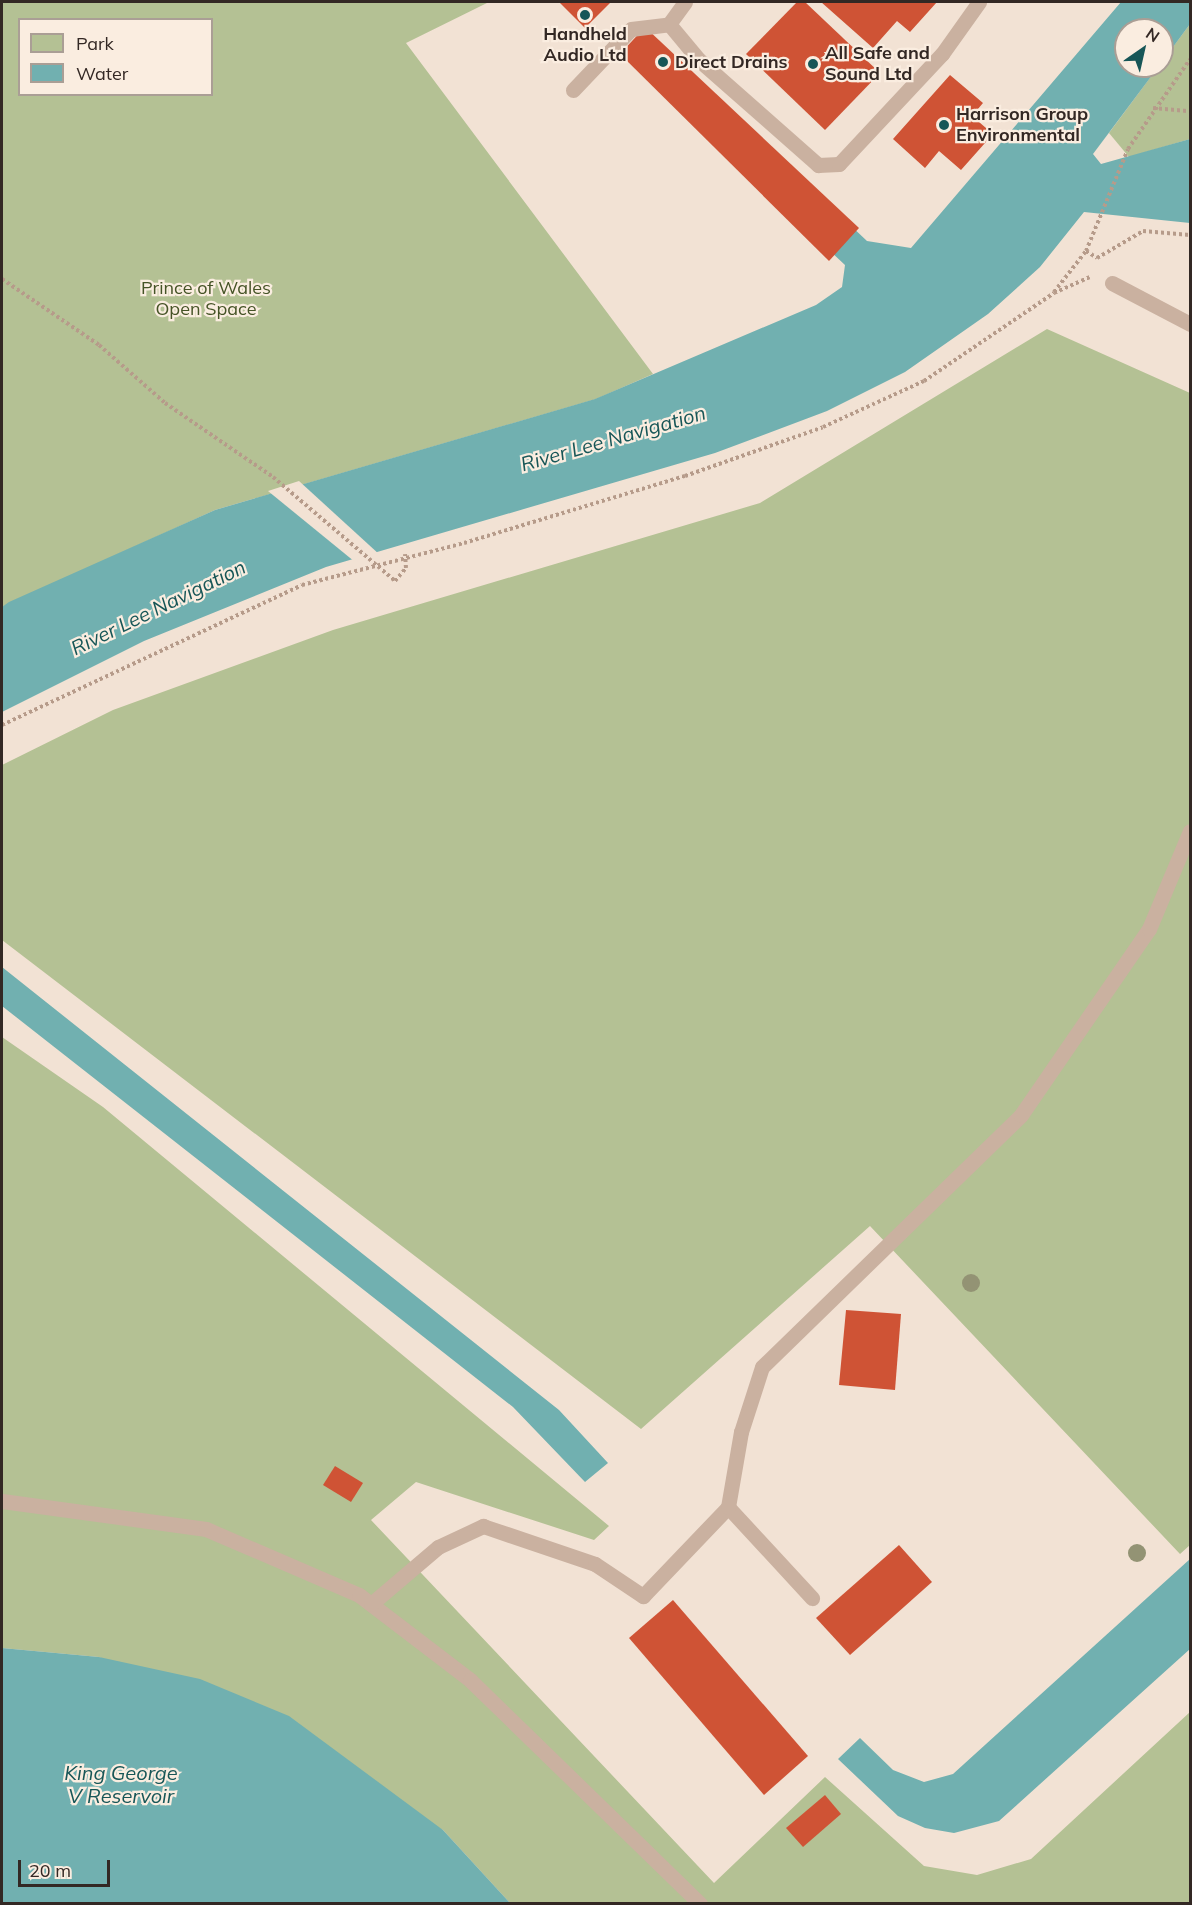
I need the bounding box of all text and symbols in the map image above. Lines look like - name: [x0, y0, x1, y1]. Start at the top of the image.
- marker: Handheld Audio Ltd: [578, 8, 592, 22]
- legend: [18, 18, 213, 96]
- north arrow: [1114, 18, 1174, 78]
- text: N: [1142, 23, 1164, 46]
- place label: Handheld Audio Ltd: [543, 24, 627, 66]
- text: Park: [76, 32, 114, 55]
- place label: All Safe and Sound Ltd: [825, 43, 930, 86]
- place label: Direct Drains: [675, 51, 787, 73]
- marker: Direct Drains: [656, 55, 670, 69]
- marker: All Safe and Sound Ltd: [806, 57, 820, 71]
- text: Water: [76, 62, 128, 85]
- place label: Harrison Group Environmental: [956, 104, 1088, 146]
- marker: Harrison Group Environmental: [937, 118, 951, 132]
- park label: Prince of Wales Open Space: [141, 278, 271, 320]
- water label: River Lee Navigation: [518, 400, 708, 476]
- water label: River Lee Navigation: [67, 554, 249, 660]
- water label: King George V Reservoir: [64, 1760, 178, 1807]
- scale bar: [21, 1848, 112, 1886]
- text: 20 m: [29, 1859, 71, 1882]

